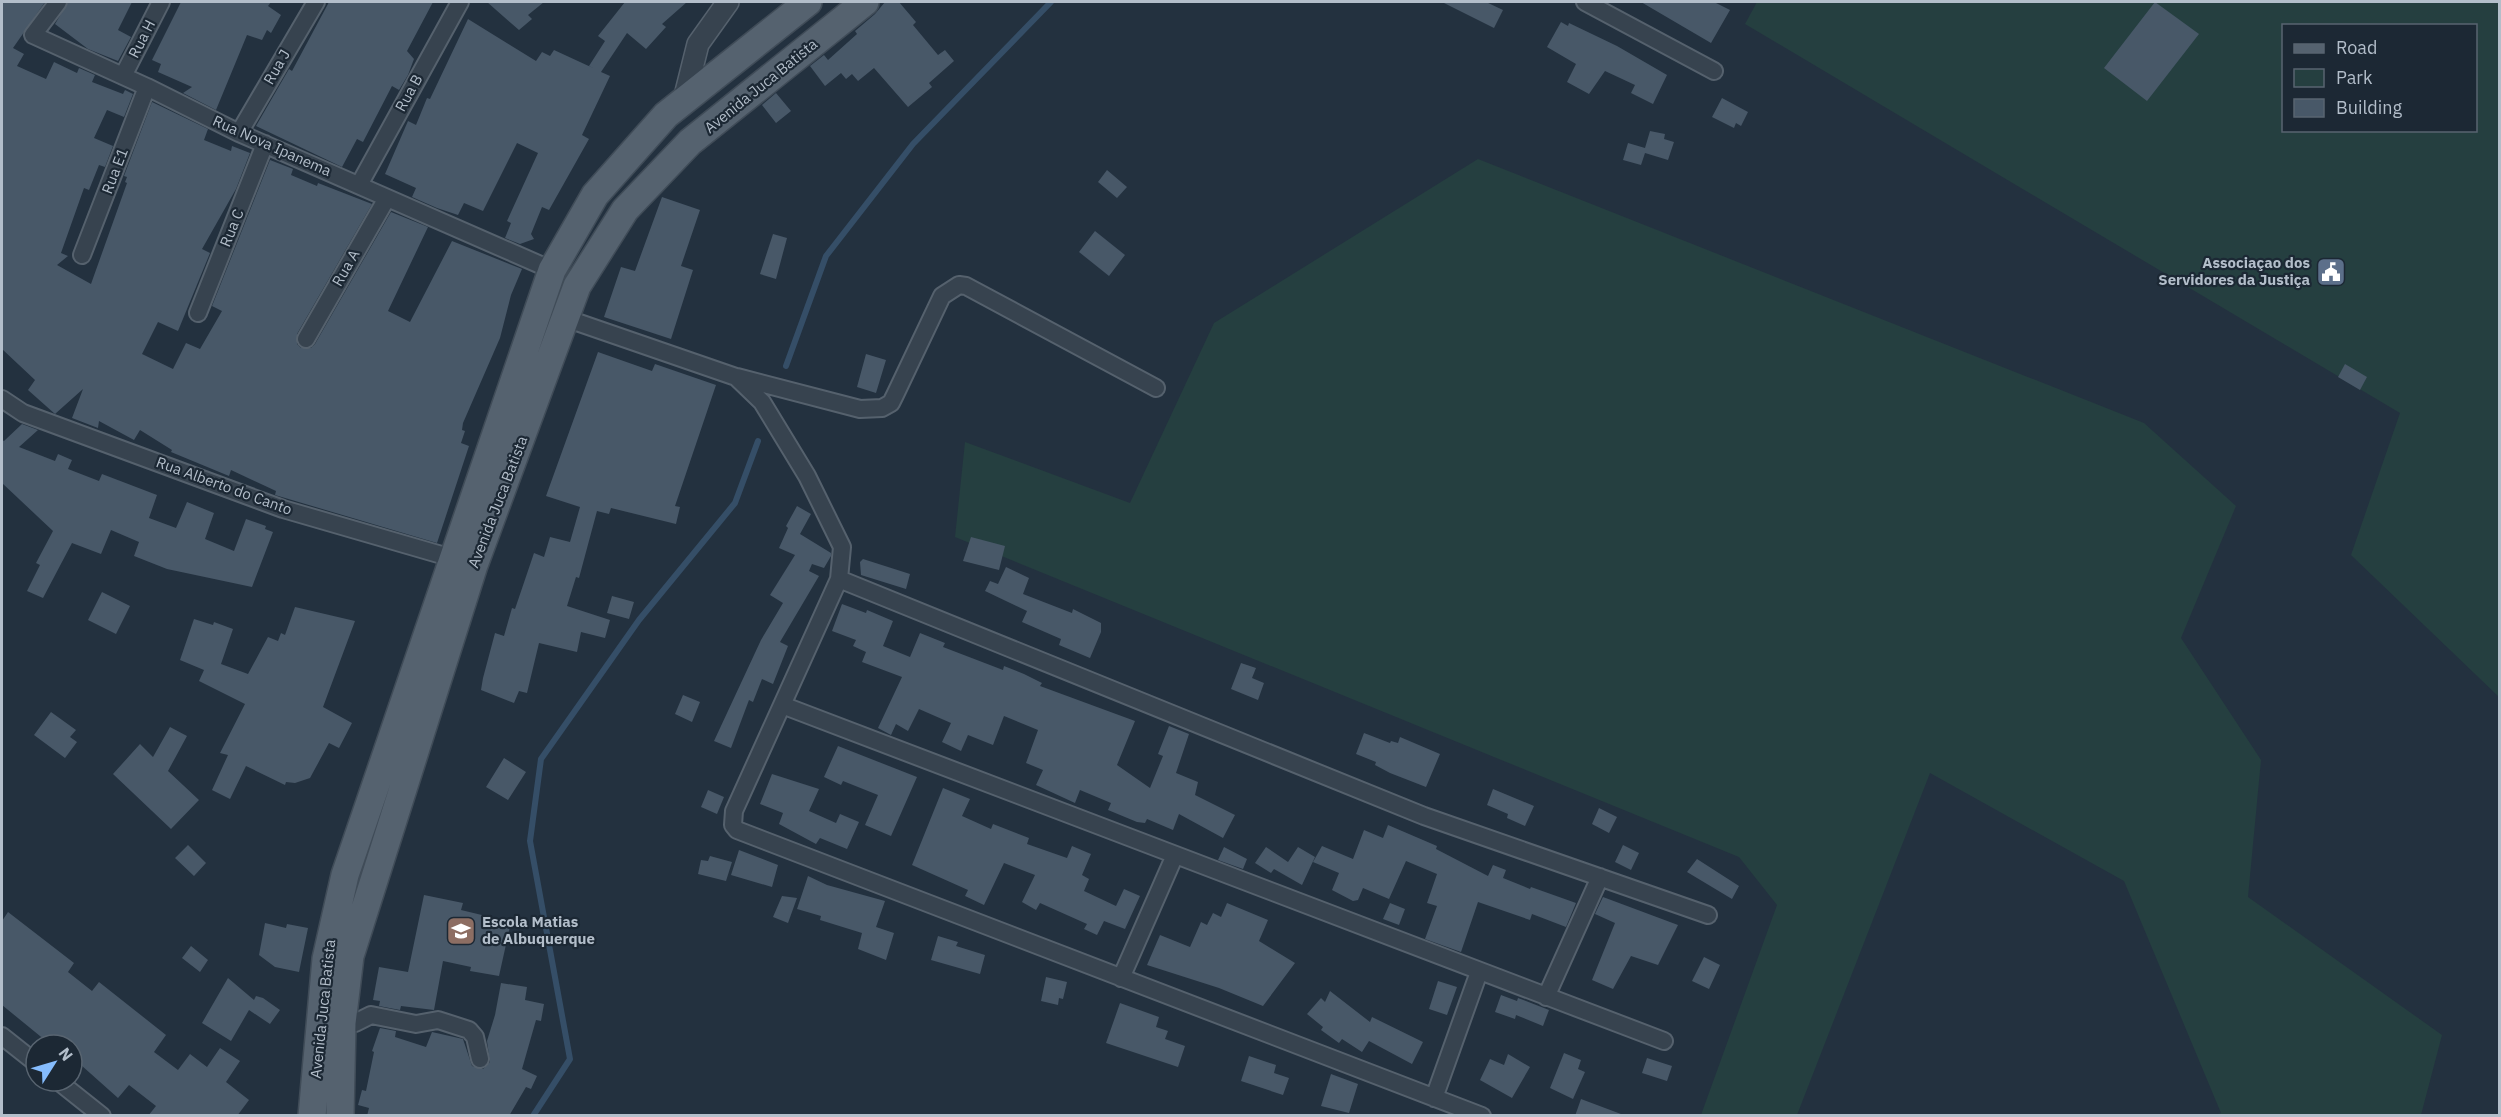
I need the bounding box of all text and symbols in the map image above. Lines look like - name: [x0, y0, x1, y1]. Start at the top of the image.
- street label: Rua H: [124, 17, 159, 61]
- legend: [2282, 24, 2477, 132]
- street label: Avenida Juca Batista: [700, 34, 821, 137]
- text: Road: [2336, 36, 2377, 59]
- street label: Rua J: [259, 46, 294, 88]
- text: Park: [2336, 66, 2373, 89]
- street label: Rua B: [391, 71, 426, 115]
- text: Building: [2336, 96, 2403, 119]
- street label: Rua Nova Ipanema: [210, 111, 334, 180]
- street label: Rua E1: [97, 145, 132, 196]
- street label: Rua C: [215, 206, 248, 249]
- street label: Rua A: [328, 246, 364, 290]
- place label: Associaçao dos Servidores da Justiça: [2158, 253, 2310, 289]
- public building icon: Associaçao dos Servidores da Justiça: [2315, 256, 2347, 288]
- street label: Avenida Juca Batista: [464, 433, 531, 571]
- street label: Rua Alberto do Canto: [154, 452, 295, 519]
- place label: Escola Matias de Albuquerque: [482, 912, 595, 948]
- school or university icon: Escola Matias de Albuquerque: [445, 915, 477, 947]
- street label: Avenida Juca Batista: [306, 938, 339, 1080]
- north arrow: [24, 1033, 84, 1093]
- text: N: [55, 1043, 77, 1065]

